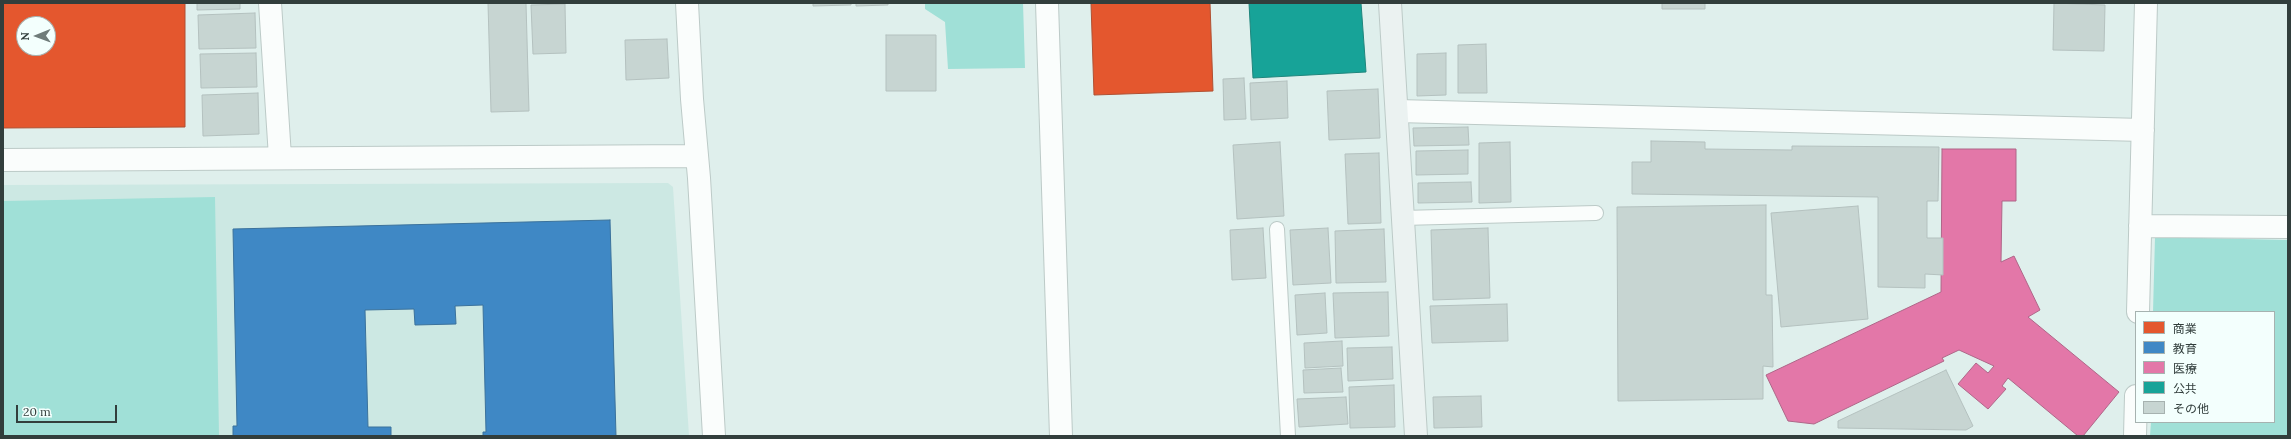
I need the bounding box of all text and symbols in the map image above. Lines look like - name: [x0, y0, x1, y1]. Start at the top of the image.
- north arrow: [16, 16, 56, 56]
- text: N: [18, 32, 32, 41]
- legend: [2135, 311, 2275, 423]
- text: 商業: [2173, 321, 2197, 336]
- text: 教育: [2173, 341, 2197, 356]
- text: 医療: [2173, 361, 2197, 376]
- text: 公共: [2173, 381, 2197, 396]
- scale bar: [18, 397, 119, 423]
- text: その他: [2173, 401, 2209, 416]
- text: 20 m: [23, 404, 51, 419]

